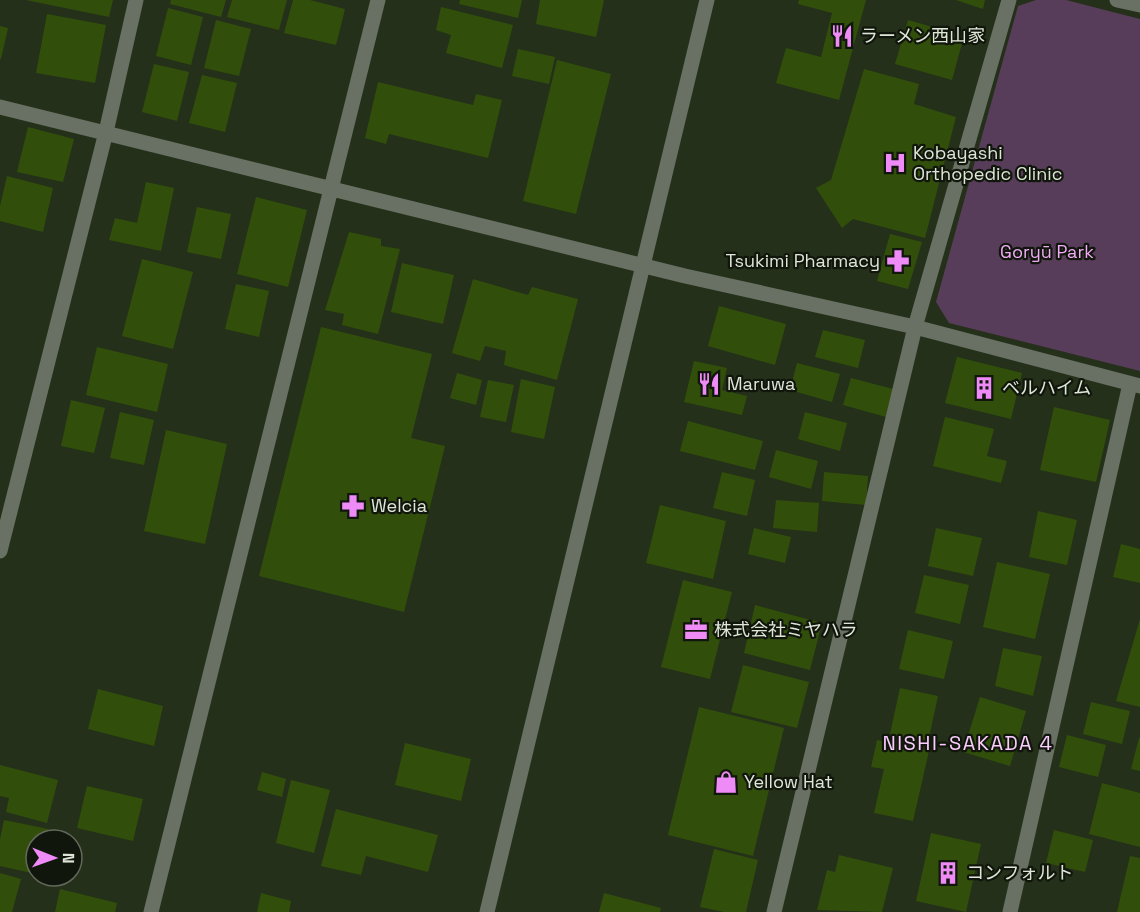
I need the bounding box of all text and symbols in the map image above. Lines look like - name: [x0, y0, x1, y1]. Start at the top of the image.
- restaurant icon: ラーメン西山家: [829, 23, 855, 49]
- place label: ラーメン西山家: [860, 24, 985, 47]
- place label: Kobayashi Orthopedic Clinic: [913, 141, 1063, 185]
- hospital icon: Kobayashi Orthopedic Clinic: [882, 150, 908, 176]
- park label: Goryū Park: [1000, 240, 1094, 263]
- pharmacy icon: Tsukimi Pharmacy: [885, 248, 911, 274]
- place label: Tsukimi Pharmacy: [726, 249, 880, 272]
- restaurant icon: Maruwa: [696, 371, 722, 397]
- place label: Maruwa: [727, 372, 795, 395]
- building icon: ベルハイム: [971, 375, 997, 401]
- place label: ベルハイム: [1002, 376, 1091, 399]
- pharmacy icon: Welcia: [340, 493, 366, 519]
- place label: Welcia: [371, 494, 427, 517]
- office icon: 株式会社ミヤハラ: [683, 617, 709, 643]
- place label: 株式会社ミヤハラ: [714, 618, 858, 641]
- district label: NISHI-SAKADA 4: [882, 730, 1054, 756]
- shop icon: Yellow Hat: [713, 769, 739, 795]
- place label: Yellow Hat: [744, 770, 833, 793]
- north arrow: [24, 828, 84, 888]
- text: N: [58, 853, 79, 864]
- building icon: コンフォルト: [935, 860, 961, 886]
- place label: コンフォルト: [966, 861, 1073, 884]

